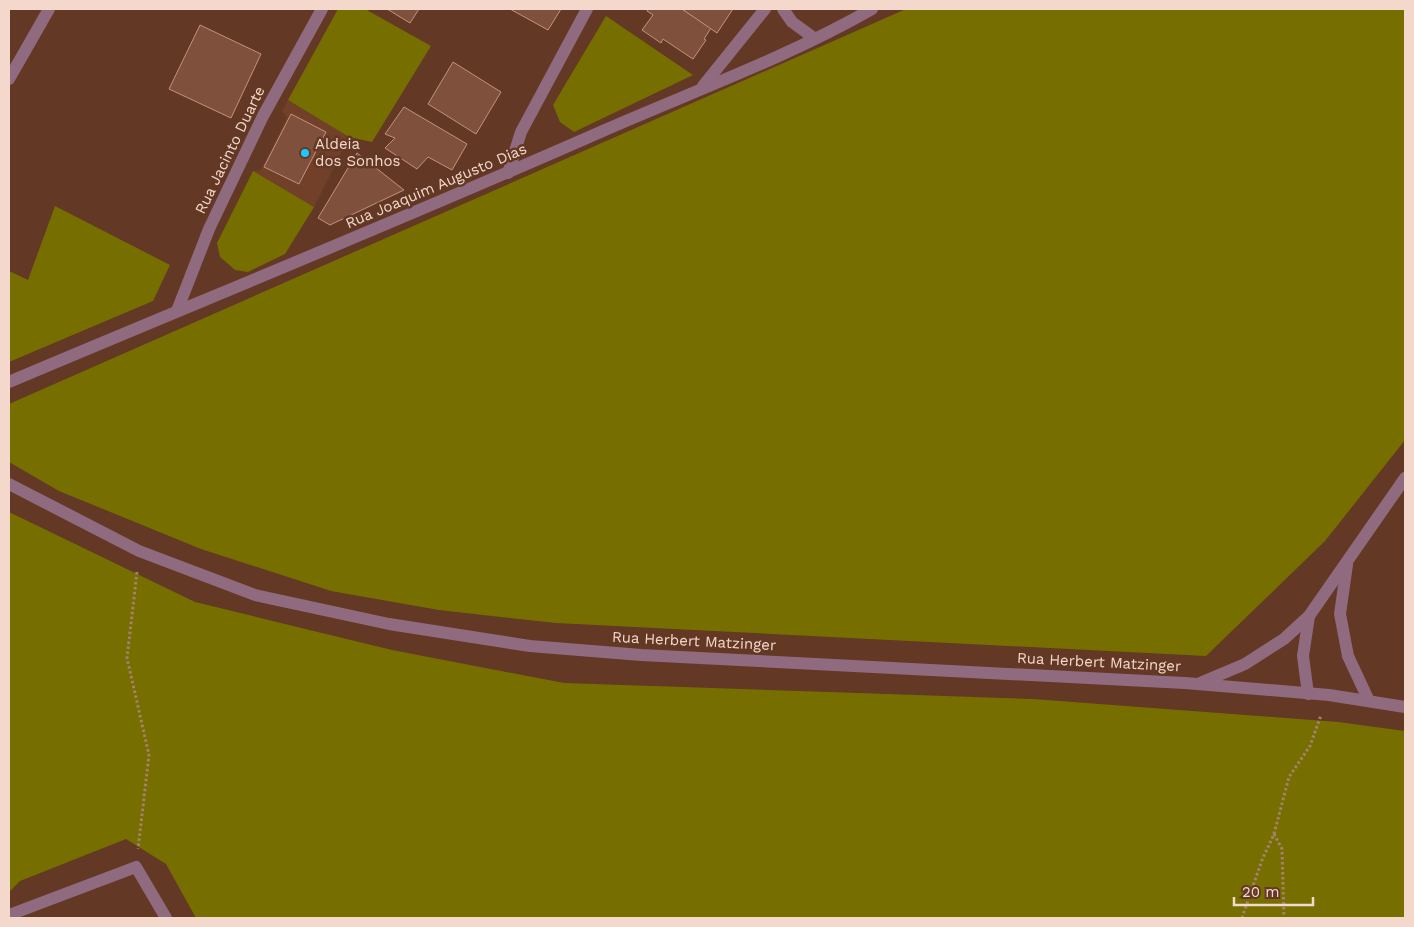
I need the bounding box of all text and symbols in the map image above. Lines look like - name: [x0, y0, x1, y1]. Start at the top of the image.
- street label: Rua Jacinto Duarte: [191, 83, 269, 217]
- place label: Aldeia dos Sonhos: [315, 135, 401, 170]
- street label: Rua Joaquim Augusto Dias: [343, 140, 529, 232]
- marker: Aldeia dos Sonhos: [299, 147, 311, 159]
- street label: Rua Herbert Matzinger: [611, 628, 777, 654]
- street label: Rua Herbert Matzinger: [1016, 649, 1182, 675]
- scale bar: [1234, 874, 1313, 906]
- text: 20 m: [1242, 883, 1280, 901]

